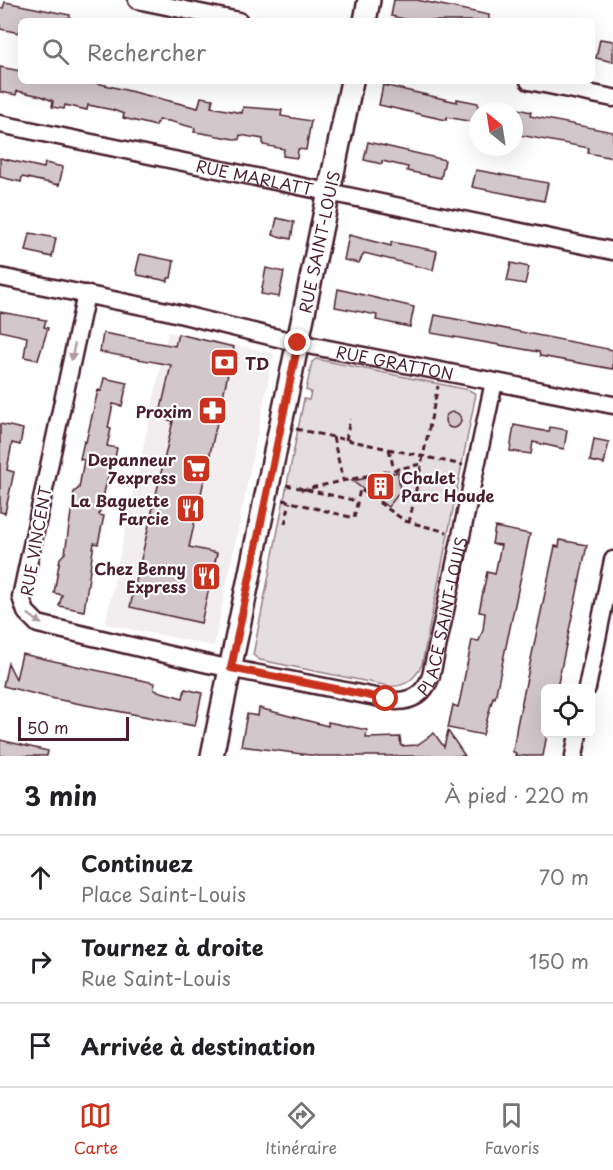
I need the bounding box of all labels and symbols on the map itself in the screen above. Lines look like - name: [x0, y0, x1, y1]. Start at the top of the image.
- north arrow: [469, 102, 523, 156]
- street label: RUE MARLATT: [194, 153, 315, 201]
- street label: RUE SAINT-LOUIS: [292, 169, 345, 315]
- route end: [284, 329, 310, 355]
- street label: RUE GRATTON: [334, 339, 456, 385]
- one-way arrow: [68, 342, 77, 361]
- bank icon: TD: [208, 347, 240, 379]
- place label: TD: [245, 351, 269, 375]
- pharmacy icon: Proxim: [197, 395, 229, 427]
- place label: Proxim: [136, 399, 192, 423]
- place label: Depanneur 7express: [88, 447, 177, 489]
- supermarket icon: Depanneur 7express: [181, 452, 213, 484]
- place label: Chalet Parc Houde: [401, 465, 495, 507]
- building icon: Chalet Parc Houde: [364, 470, 396, 502]
- street label: RUE VINCENT: [14, 484, 57, 598]
- place label: La Baguette Farcie: [70, 488, 169, 530]
- restaurant icon: La Baguette Farcie: [174, 493, 206, 525]
- street label: PLACE SAINT-LOUIS: [411, 534, 473, 701]
- place label: Chez Benny Express: [94, 556, 186, 598]
- restaurant icon: Chez Benny Express: [191, 561, 223, 593]
- one-way arrow: [27, 613, 43, 625]
- route start: [372, 685, 398, 711]
- scale bar: [18, 714, 129, 742]

